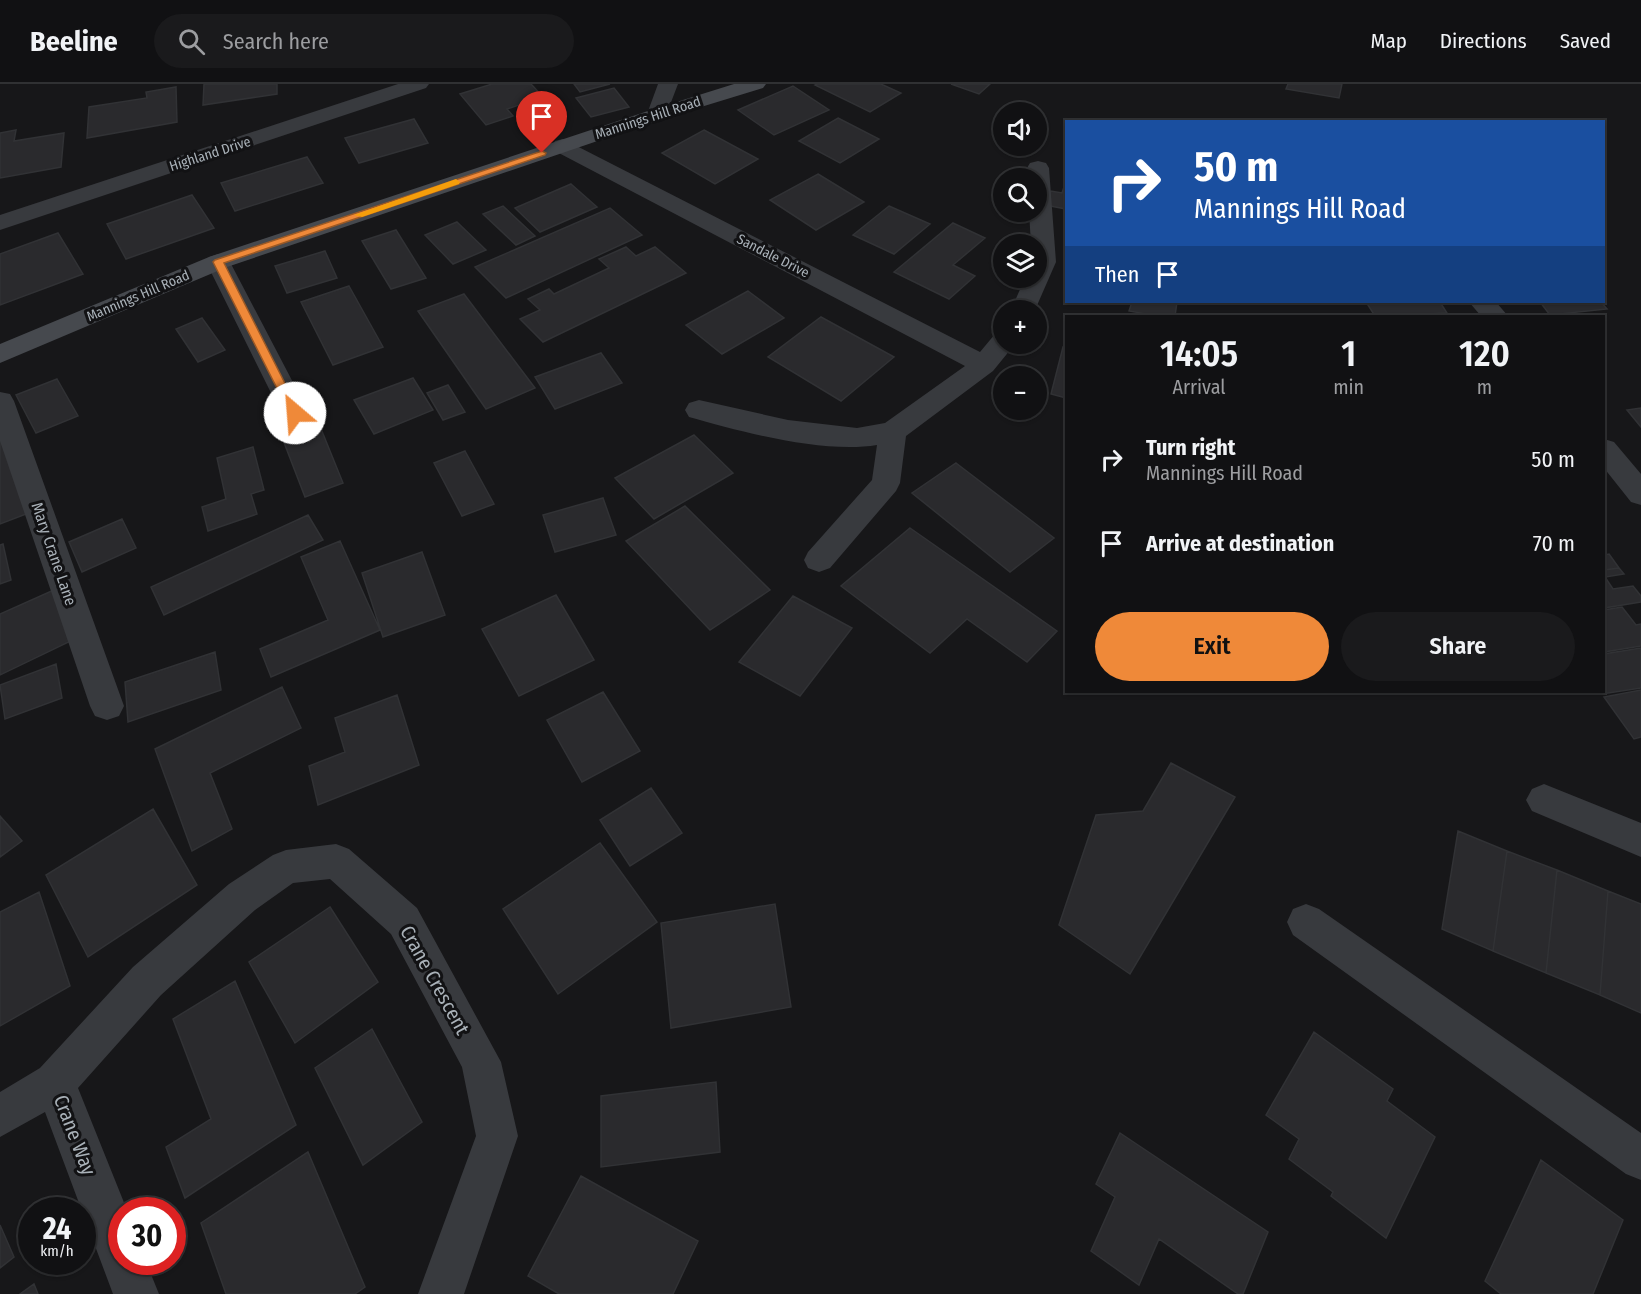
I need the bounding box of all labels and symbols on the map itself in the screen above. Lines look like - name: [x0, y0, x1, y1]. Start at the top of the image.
- pin: [516, 91, 567, 153]
- street label: Mannings Hill Road: [593, 93, 703, 143]
- street label: Highland Drive: [167, 133, 253, 175]
- street label: Sandale Drive: [734, 231, 812, 282]
- street label: Mannings Hill Road: [84, 267, 192, 325]
- position arrow: [263, 381, 327, 445]
- street label: Mary Crane Lane: [27, 500, 81, 608]
- street label: Crane Crescent: [395, 921, 475, 1039]
- street label: Crane Way: [49, 1092, 101, 1179]
- speed limit sign: 30: [108, 1197, 186, 1275]

